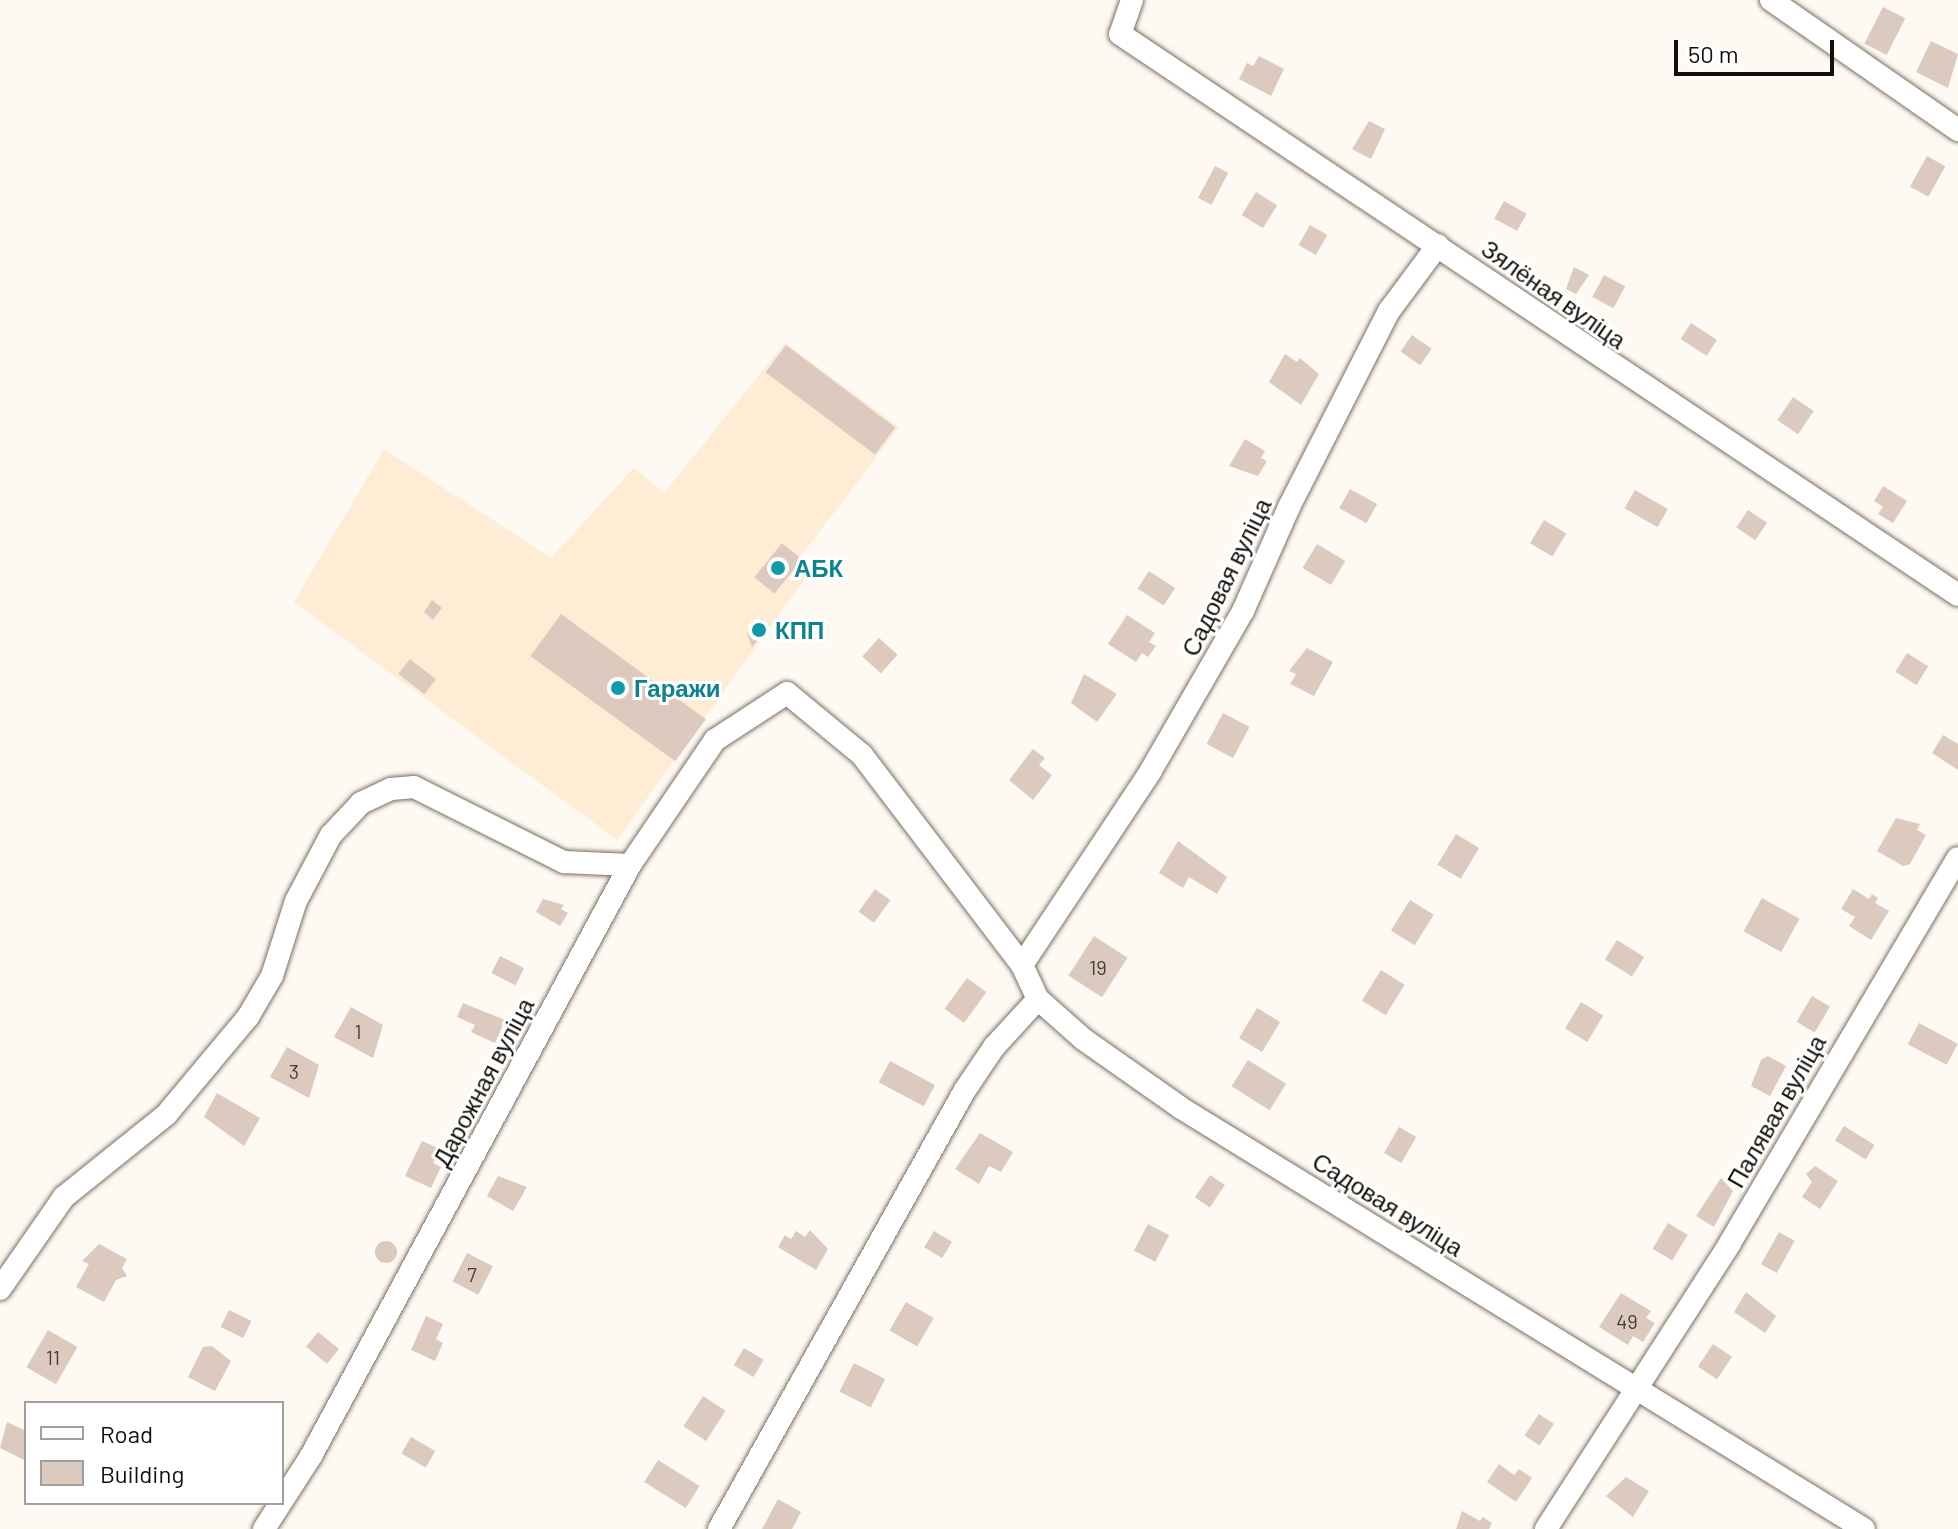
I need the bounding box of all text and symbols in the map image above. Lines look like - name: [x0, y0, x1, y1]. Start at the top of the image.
- scale bar: [1678, 24, 1838, 74]
- text: 50 m: [1688, 39, 1739, 68]
- street label: Зялёная вуліца: [1476, 234, 1632, 354]
- street label: Садовая вуліца: [1175, 493, 1277, 661]
- place label: АБК: [794, 554, 843, 582]
- marker: АБК: [769, 559, 787, 577]
- place label: КПП: [775, 616, 824, 644]
- marker: КПП: [750, 621, 768, 639]
- place label: Гаражи: [634, 674, 720, 702]
- marker: Гаражи: [609, 679, 627, 697]
- house number: 19: [1089, 955, 1107, 979]
- street label: Дарожная вуліца: [426, 993, 540, 1171]
- house number: 1: [355, 1019, 361, 1043]
- street label: Палявая вуліца: [1721, 1030, 1831, 1192]
- house number: 3: [289, 1059, 299, 1083]
- street label: Садовая вуліца: [1307, 1146, 1469, 1262]
- house number: 7: [467, 1262, 477, 1286]
- house number: 49: [1616, 1309, 1638, 1333]
- house number: 11: [46, 1345, 60, 1369]
- legend: [24, 1401, 284, 1505]
- text: Road: [100, 1419, 153, 1448]
- text: Building: [100, 1459, 184, 1488]

